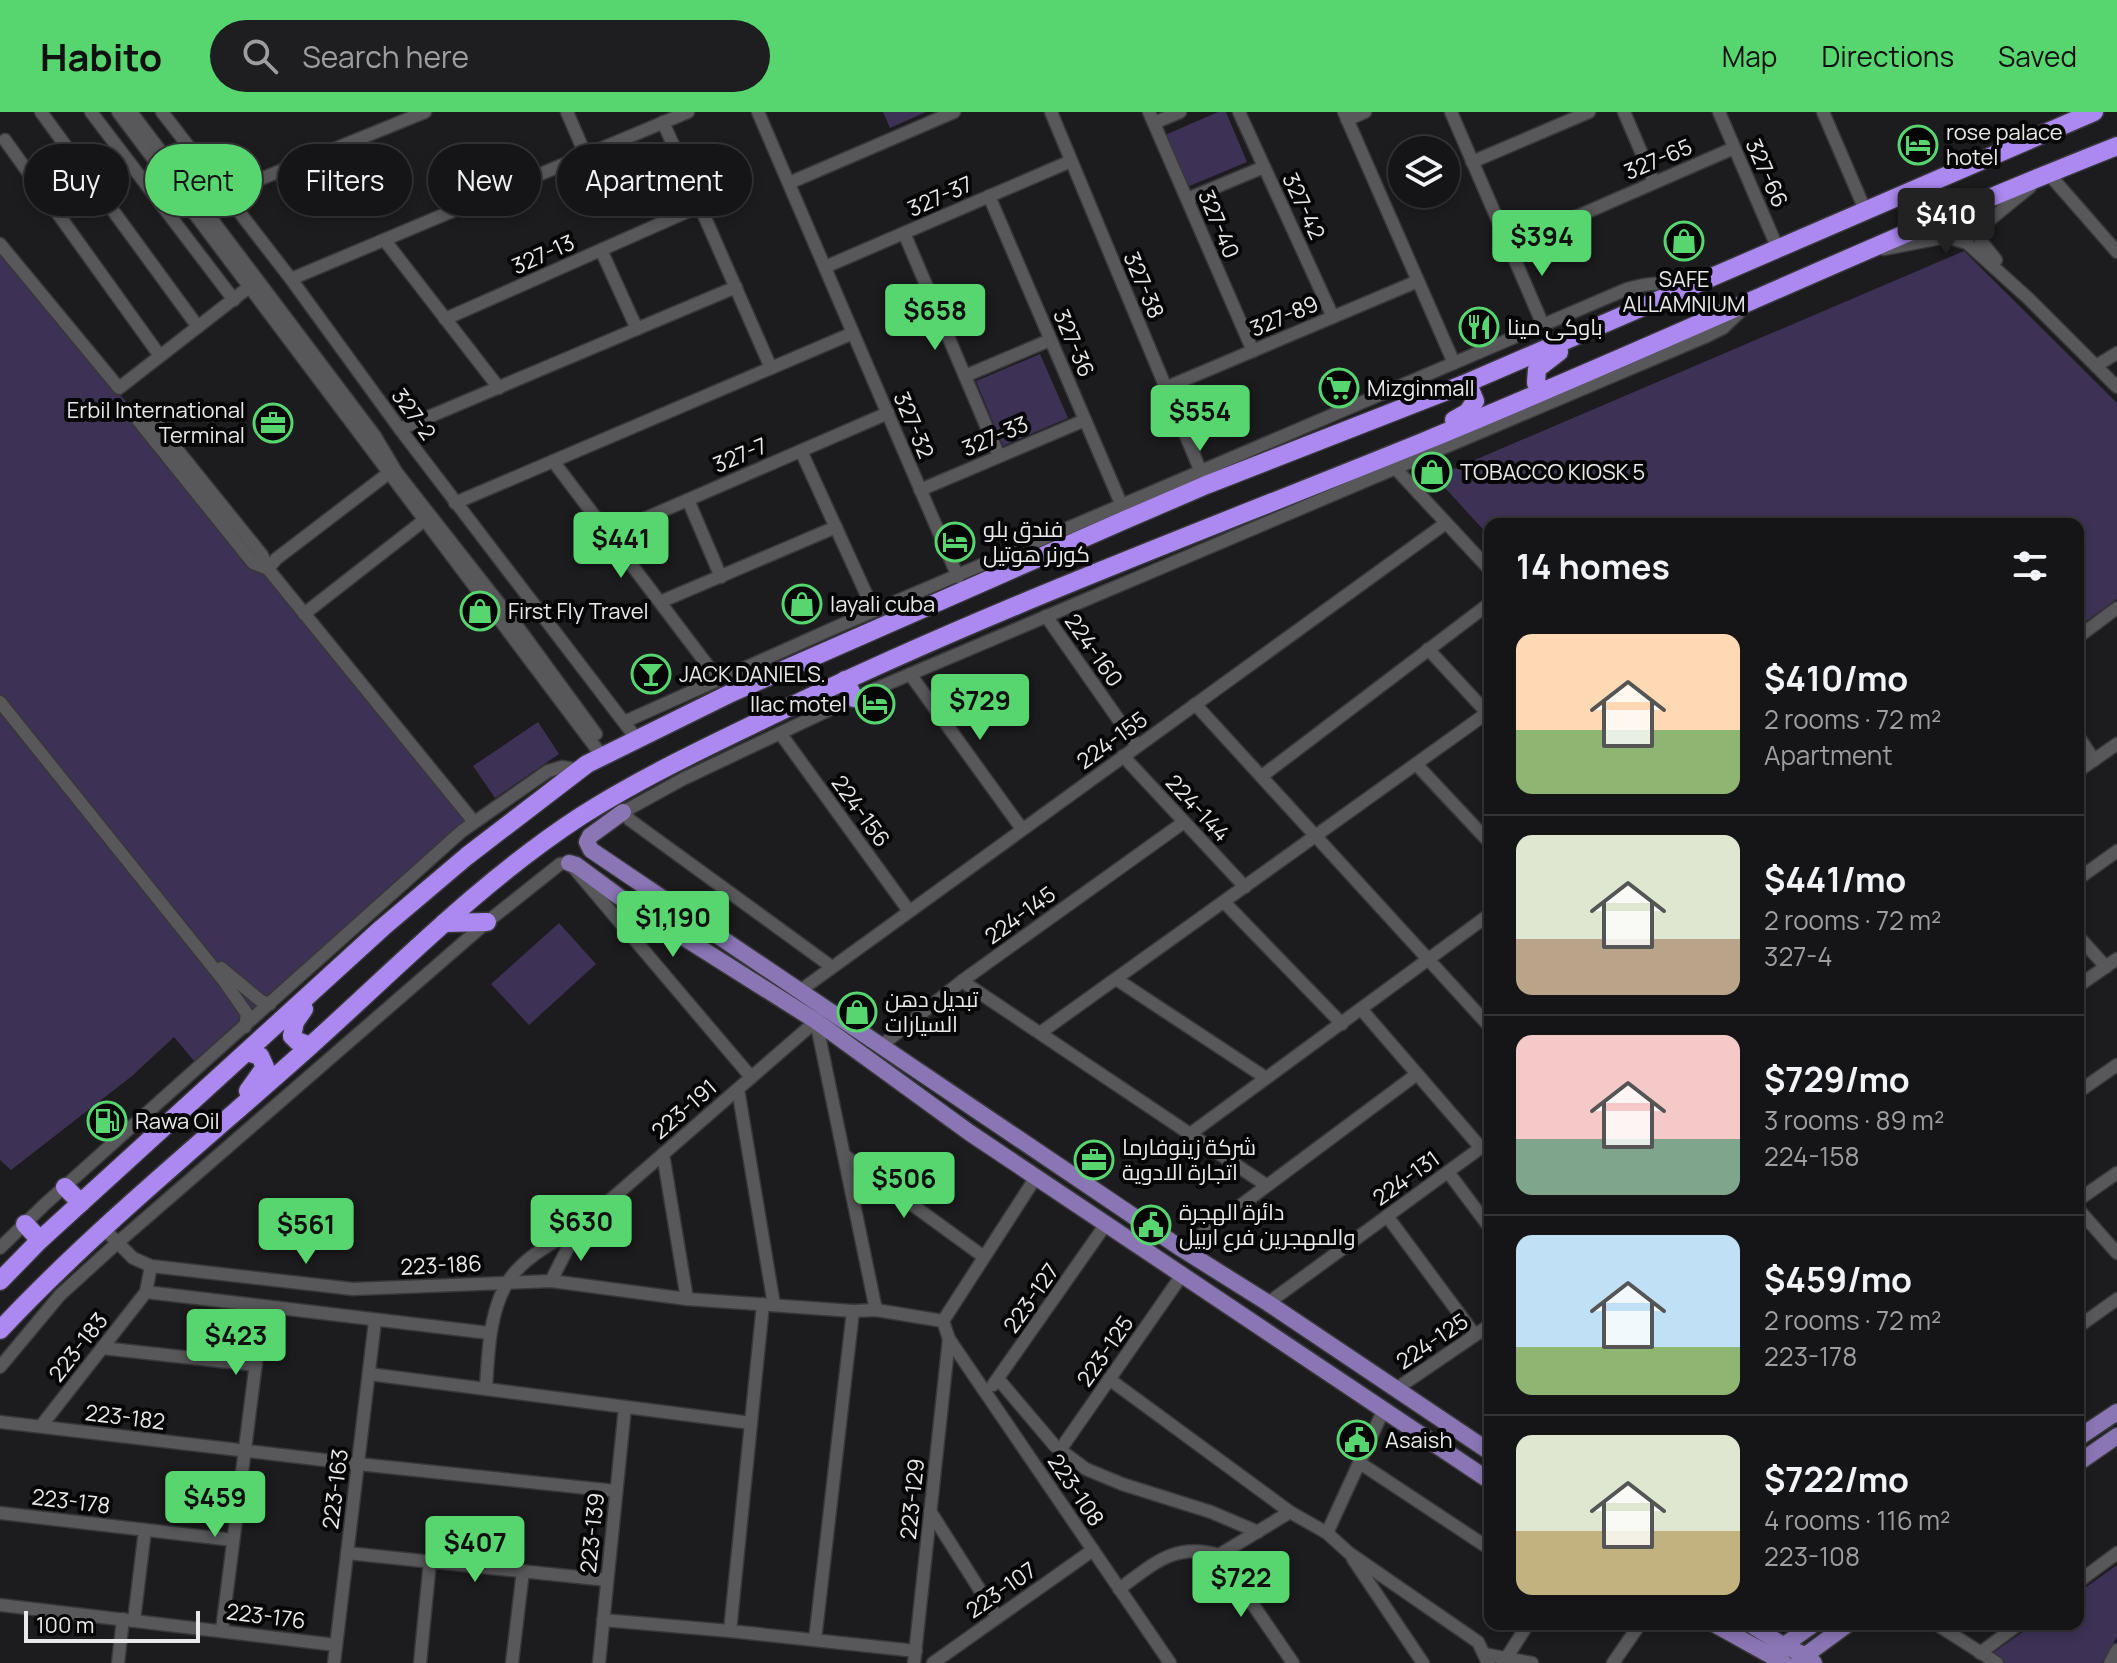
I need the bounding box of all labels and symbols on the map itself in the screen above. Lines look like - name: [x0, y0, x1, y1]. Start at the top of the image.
- place label: rose palace hotel: [1946, 117, 2063, 172]
- hotel icon: rose palace hotel: [1897, 124, 1939, 166]
- street label: 327-65: [1619, 131, 1697, 187]
- street label: 327-66: [1739, 134, 1795, 212]
- street label: 327-37: [903, 168, 977, 224]
- street label: 327-42: [1276, 168, 1332, 244]
- street label: 327-40: [1191, 185, 1247, 263]
- pin: $410: [1899, 188, 1993, 256]
- pin: $394: [1495, 210, 1589, 278]
- shop icon: SAFE ALLAMNIUM: [1663, 220, 1705, 262]
- street label: 327-13: [507, 227, 579, 281]
- street label: 327-38: [1117, 247, 1171, 323]
- place label: SAFE ALLAMNIUM: [1623, 264, 1745, 319]
- pin: $658: [888, 284, 982, 352]
- street label: 327-89: [1245, 288, 1323, 344]
- street label: 327-36: [1046, 305, 1102, 381]
- restaurant icon: باوکی مینا: [1458, 306, 1500, 348]
- place label: باوکی مینا: [1507, 312, 1603, 342]
- supermarket icon: Mizginmall: [1318, 367, 1360, 409]
- place label: Mizginmall: [1367, 373, 1475, 403]
- street label: 327-2: [385, 382, 443, 446]
- pin: $554: [1153, 385, 1247, 453]
- street label: 327-32: [887, 387, 941, 463]
- place label: Erbil International Terminal: [67, 395, 245, 450]
- office icon: Erbil International Terminal: [252, 402, 294, 444]
- street label: 327-33: [957, 409, 1033, 463]
- street label: 327-7: [708, 430, 772, 480]
- shop icon: TOBACCO KIOSK 5: [1411, 451, 1453, 493]
- place label: TOBACCO KIOSK 5: [1460, 457, 1645, 487]
- pin: $441: [574, 512, 668, 580]
- place label: فندق بلو كورنر هوتيل: [983, 514, 1090, 569]
- hotel icon: فندق بلو كورنر هوتيل: [934, 521, 976, 563]
- shop icon: layali cuba: [781, 583, 823, 625]
- place label: layali cuba: [830, 589, 935, 619]
- shop icon: First Fly Travel: [459, 590, 501, 632]
- place label: First Fly Travel: [508, 596, 649, 626]
- street label: 224-160: [1058, 608, 1130, 692]
- bar icon: JACK DANIELS.: [630, 653, 672, 695]
- place label: JACK DANIELS.: [679, 659, 826, 689]
- pin: $729: [933, 674, 1027, 742]
- hotel icon: llac motel: [854, 683, 896, 725]
- place label: llac motel: [750, 689, 847, 719]
- street label: 224-155: [1070, 704, 1154, 776]
- street label: 224-144: [1159, 768, 1237, 848]
- street label: 224-156: [825, 769, 897, 853]
- street label: 224-145: [978, 879, 1062, 951]
- pin: $1,190: [608, 891, 738, 959]
- place label: تبديل دهن السيارات: [885, 984, 978, 1039]
- shop icon: تبديل دهن السيارات: [836, 991, 878, 1033]
- street label: 223-191: [645, 1072, 723, 1146]
- fuel station icon: Rawa Oil: [86, 1100, 128, 1142]
- place label: Rawa Oil: [135, 1106, 220, 1136]
- place label: شركة زينوفارما اتجارة الادوية: [1122, 1132, 1256, 1187]
- office icon: شركة زينوفارما اتجارة الادوية: [1073, 1139, 1115, 1181]
- street label: 224-131: [1366, 1143, 1446, 1213]
- pin: $506: [857, 1152, 951, 1220]
- pin: $630: [534, 1195, 628, 1263]
- place label: دائرة الهجرة والمهجرين فرع اربيل: [1179, 1197, 1356, 1252]
- pin: $561: [259, 1198, 353, 1266]
- public building icon: دائرة الهجرة والمهجرين فرع اربيل: [1130, 1204, 1172, 1246]
- street label: 223-186: [400, 1248, 482, 1282]
- street label: 223-127: [996, 1257, 1066, 1339]
- street label: 223-183: [42, 1306, 114, 1388]
- street label: 224-125: [1390, 1306, 1474, 1376]
- pin: $423: [189, 1309, 283, 1377]
- street label: 223-125: [1070, 1310, 1140, 1392]
- street label: 223-182: [83, 1397, 167, 1437]
- public building icon: Asaish: [1336, 1419, 1378, 1461]
- place label: Asaish: [1385, 1425, 1452, 1455]
- street label: 223-163: [315, 1447, 355, 1531]
- street label: 223-108: [1041, 1448, 1111, 1532]
- street label: 223-129: [893, 1457, 931, 1541]
- pin: $459: [168, 1471, 262, 1539]
- street label: 223-178: [30, 1481, 112, 1521]
- street label: 223-139: [573, 1491, 611, 1575]
- pin: $407: [428, 1516, 522, 1584]
- pin: $722: [1194, 1551, 1288, 1619]
- street label: 223-107: [960, 1555, 1042, 1625]
- street label: 223-176: [225, 1596, 307, 1636]
- scale bar: [24, 1607, 200, 1643]

